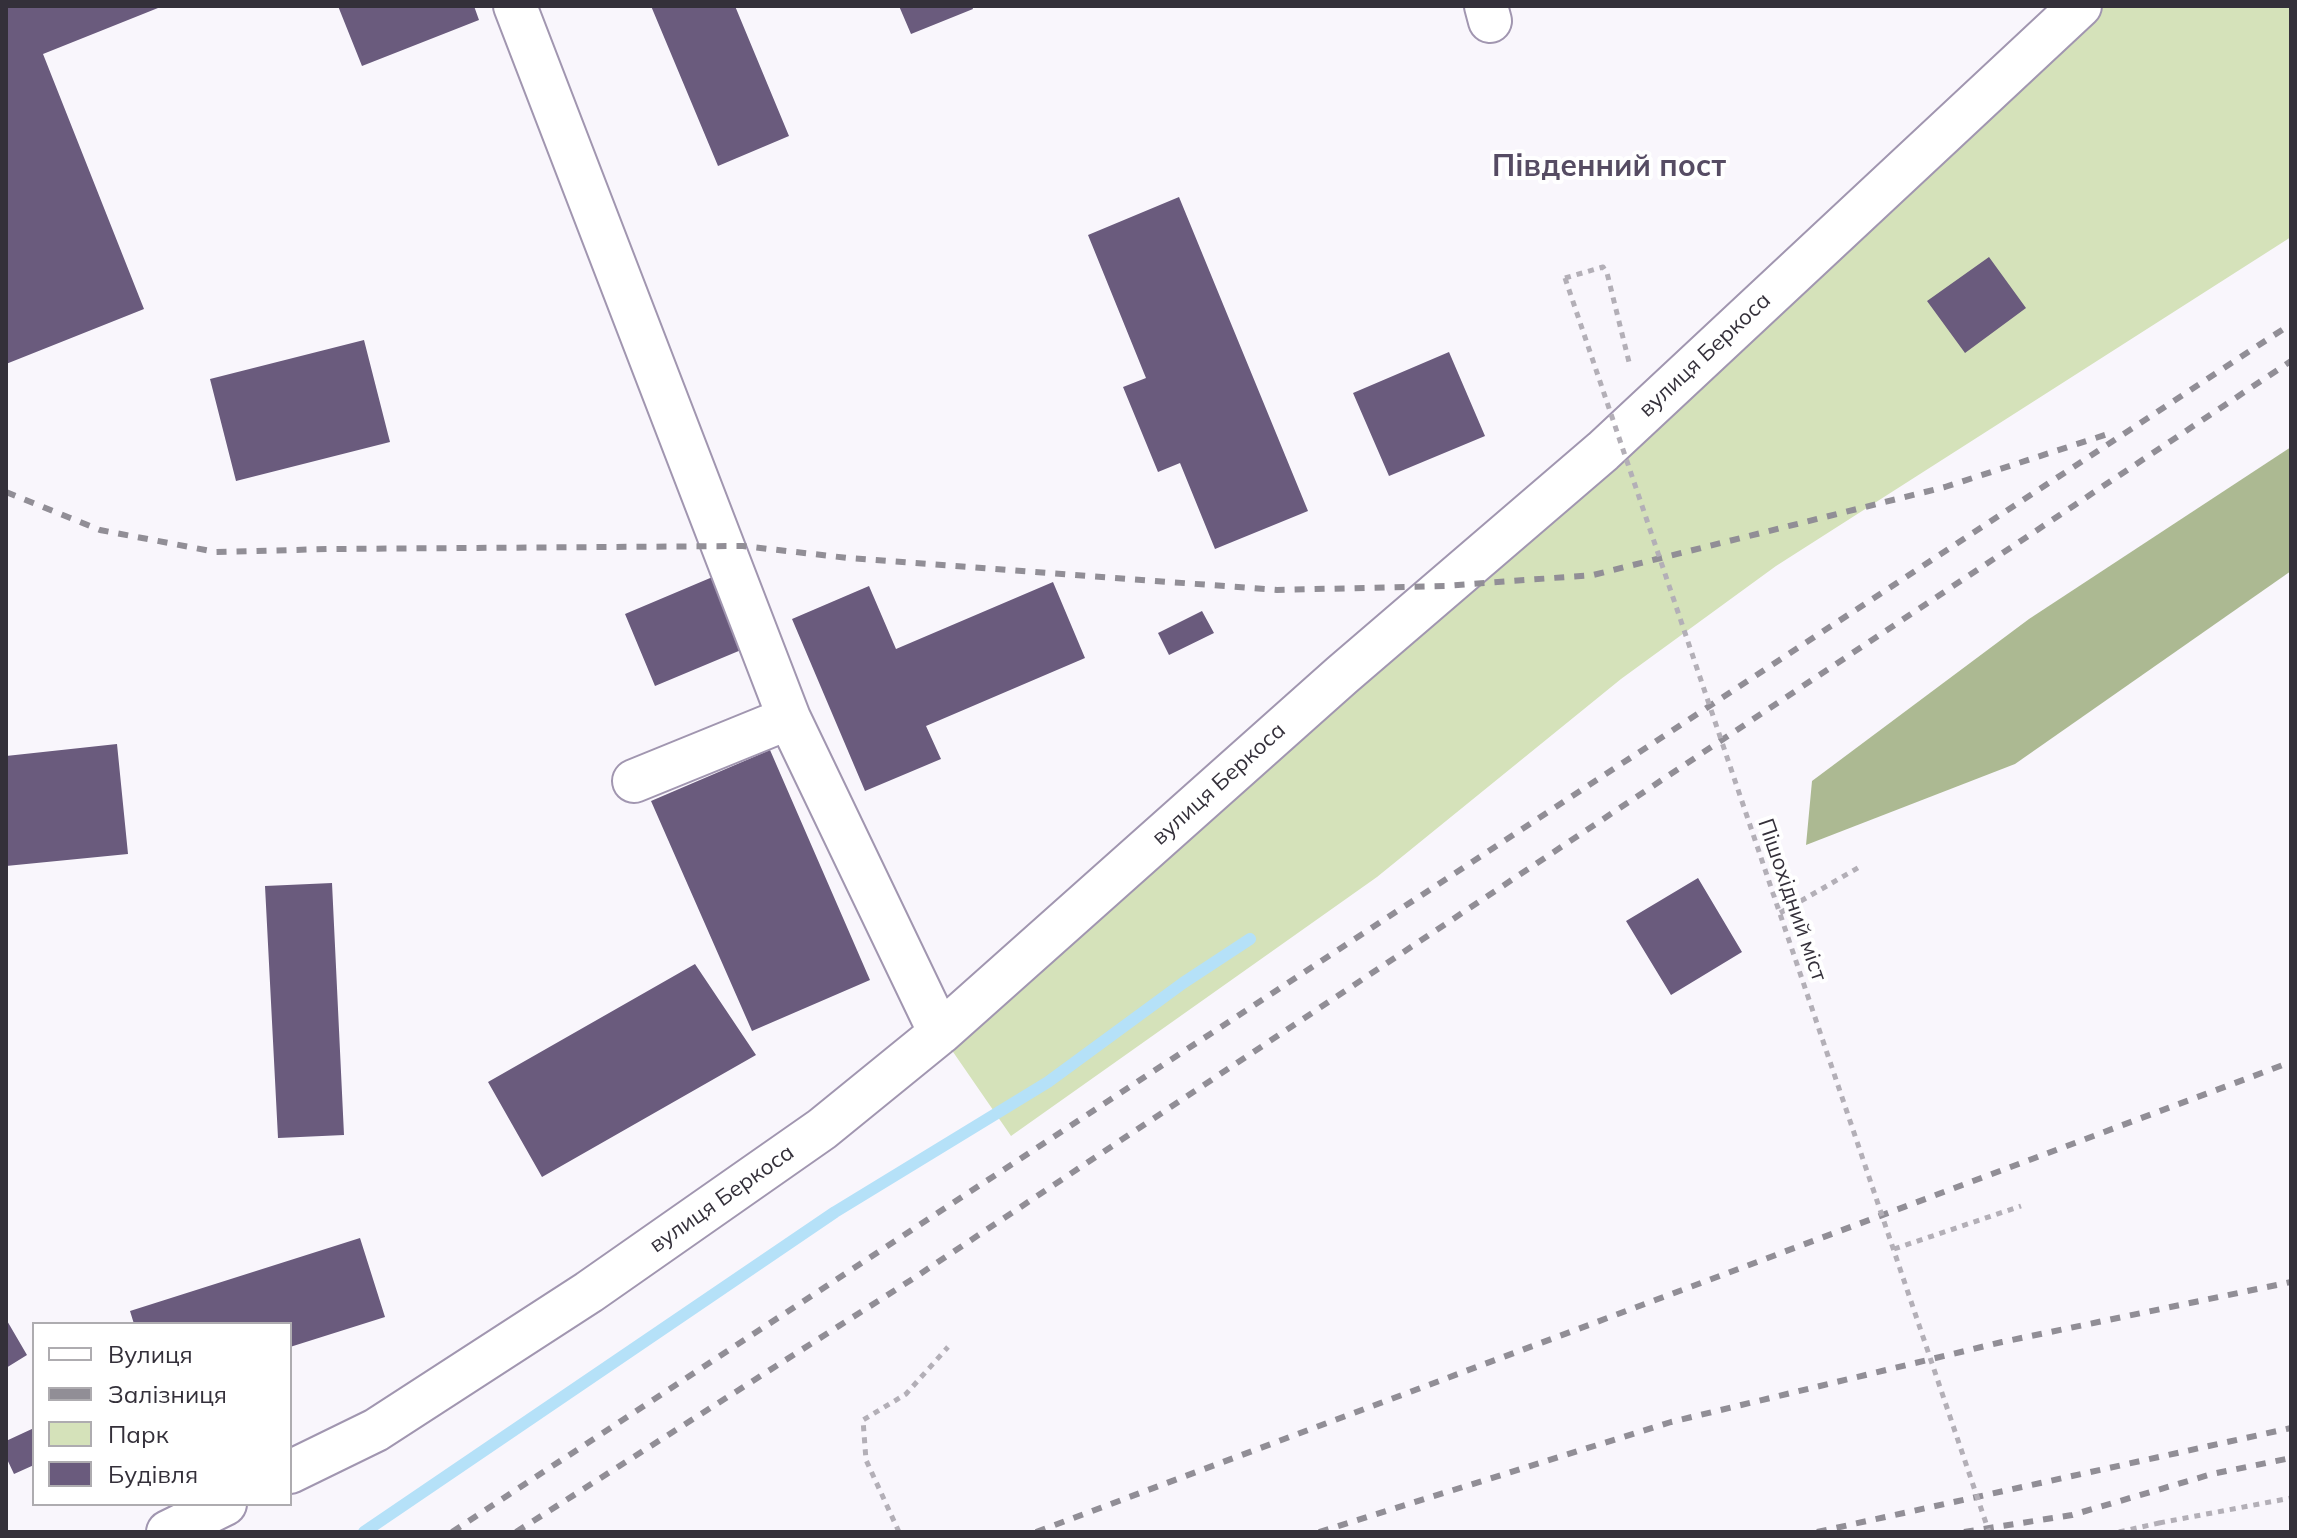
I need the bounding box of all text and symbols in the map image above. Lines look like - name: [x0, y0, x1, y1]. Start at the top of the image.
- district label: Південний пост: [1492, 149, 1726, 185]
- street label: вулиця Беркоса: [1634, 287, 1776, 423]
- street label: вулиця Беркоса: [1147, 717, 1291, 851]
- street label: Пішохідний міст: [1752, 815, 1832, 985]
- street label: вулиця Беркоса: [645, 1139, 799, 1259]
- legend: [32, 1322, 292, 1506]
- text: Вулиця: [108, 1339, 193, 1369]
- text: Залізниця: [108, 1379, 227, 1409]
- text: Парк: [108, 1419, 169, 1449]
- text: Будівля: [108, 1459, 198, 1489]

